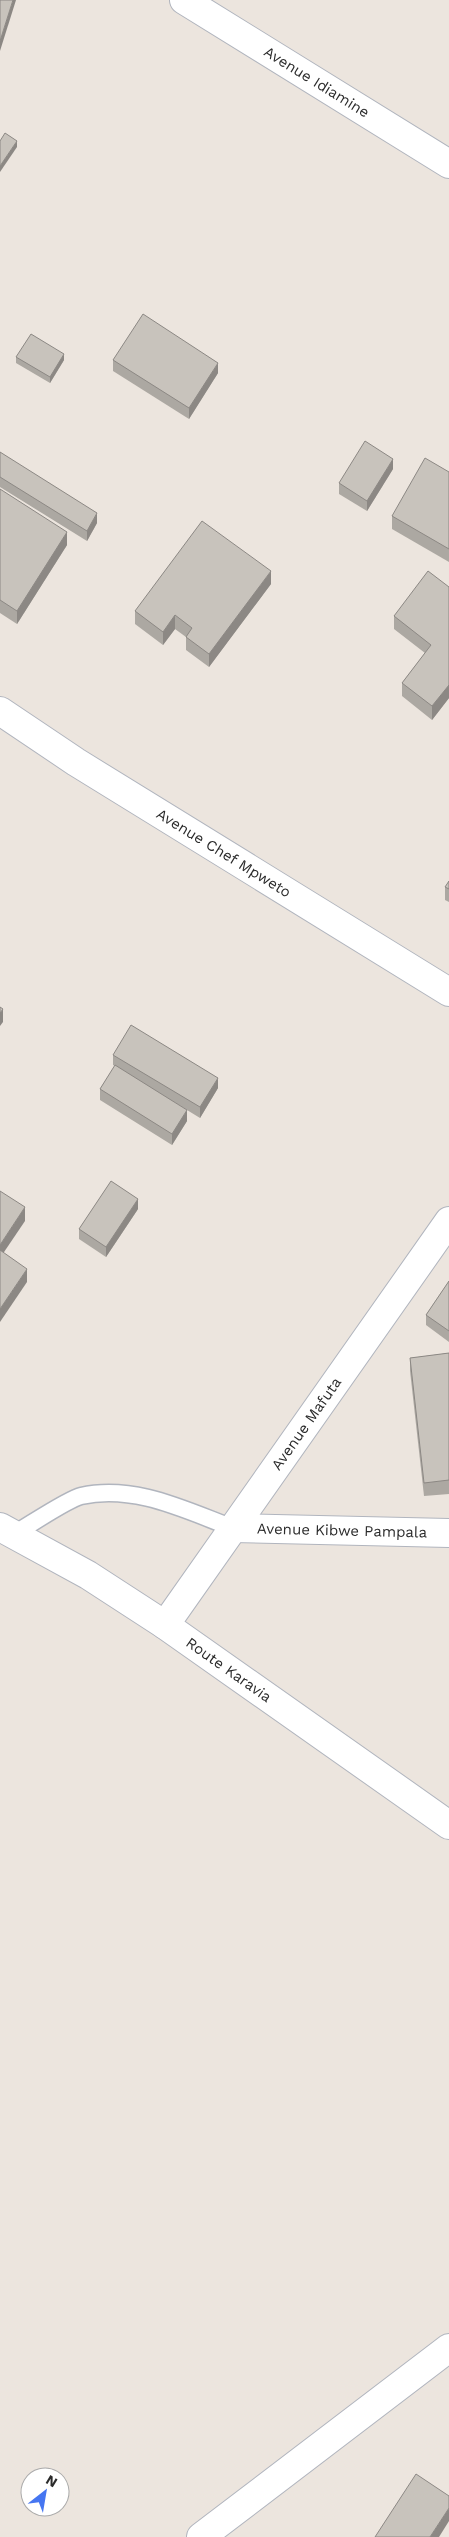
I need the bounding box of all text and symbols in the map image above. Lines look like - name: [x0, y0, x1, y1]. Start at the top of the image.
- street label: Avenue Idiamine: [261, 43, 373, 122]
- street label: Avenue Chef Mpweto: [153, 805, 294, 901]
- street label: Avenue Mafuta: [268, 1373, 346, 1474]
- street label: Avenue Kibwe Pampala: [257, 1520, 428, 1542]
- street label: Route Karavia: [182, 1634, 275, 1707]
- north arrow: [20, 2467, 70, 2517]
- text: N: [43, 2471, 60, 2490]

